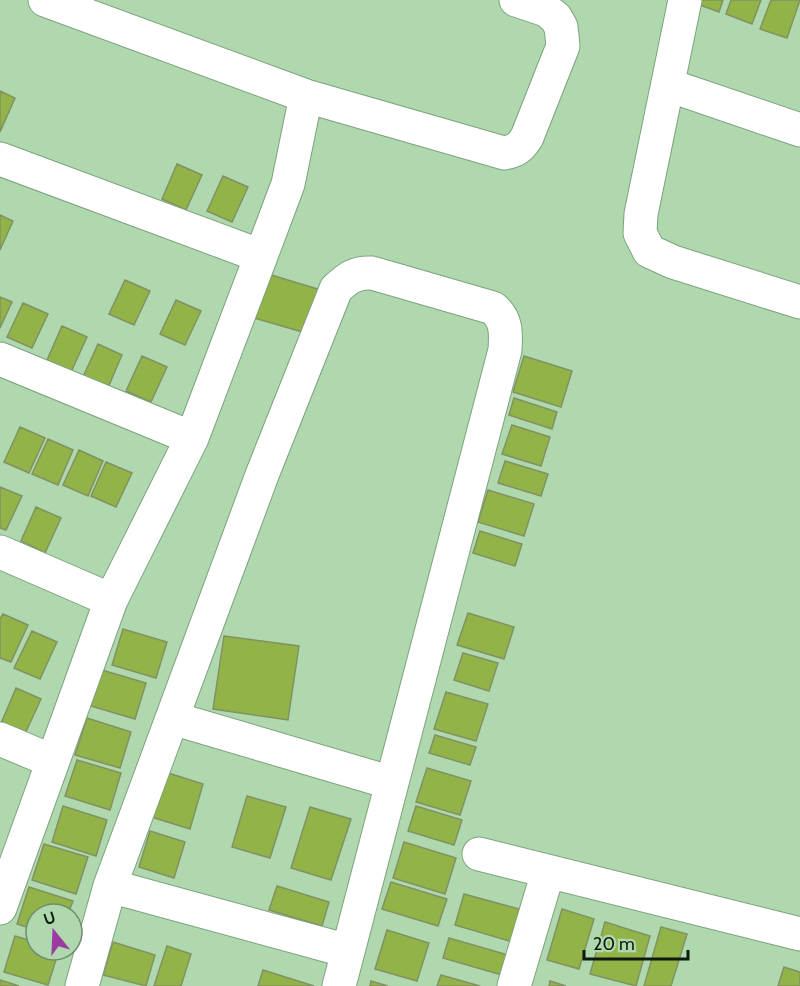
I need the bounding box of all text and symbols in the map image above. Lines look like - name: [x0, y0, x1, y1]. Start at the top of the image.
- north arrow: [24, 902, 84, 962]
- text: U: [41, 907, 58, 929]
- scale bar: [584, 923, 688, 961]
- text: 20 m: [593, 933, 635, 955]

